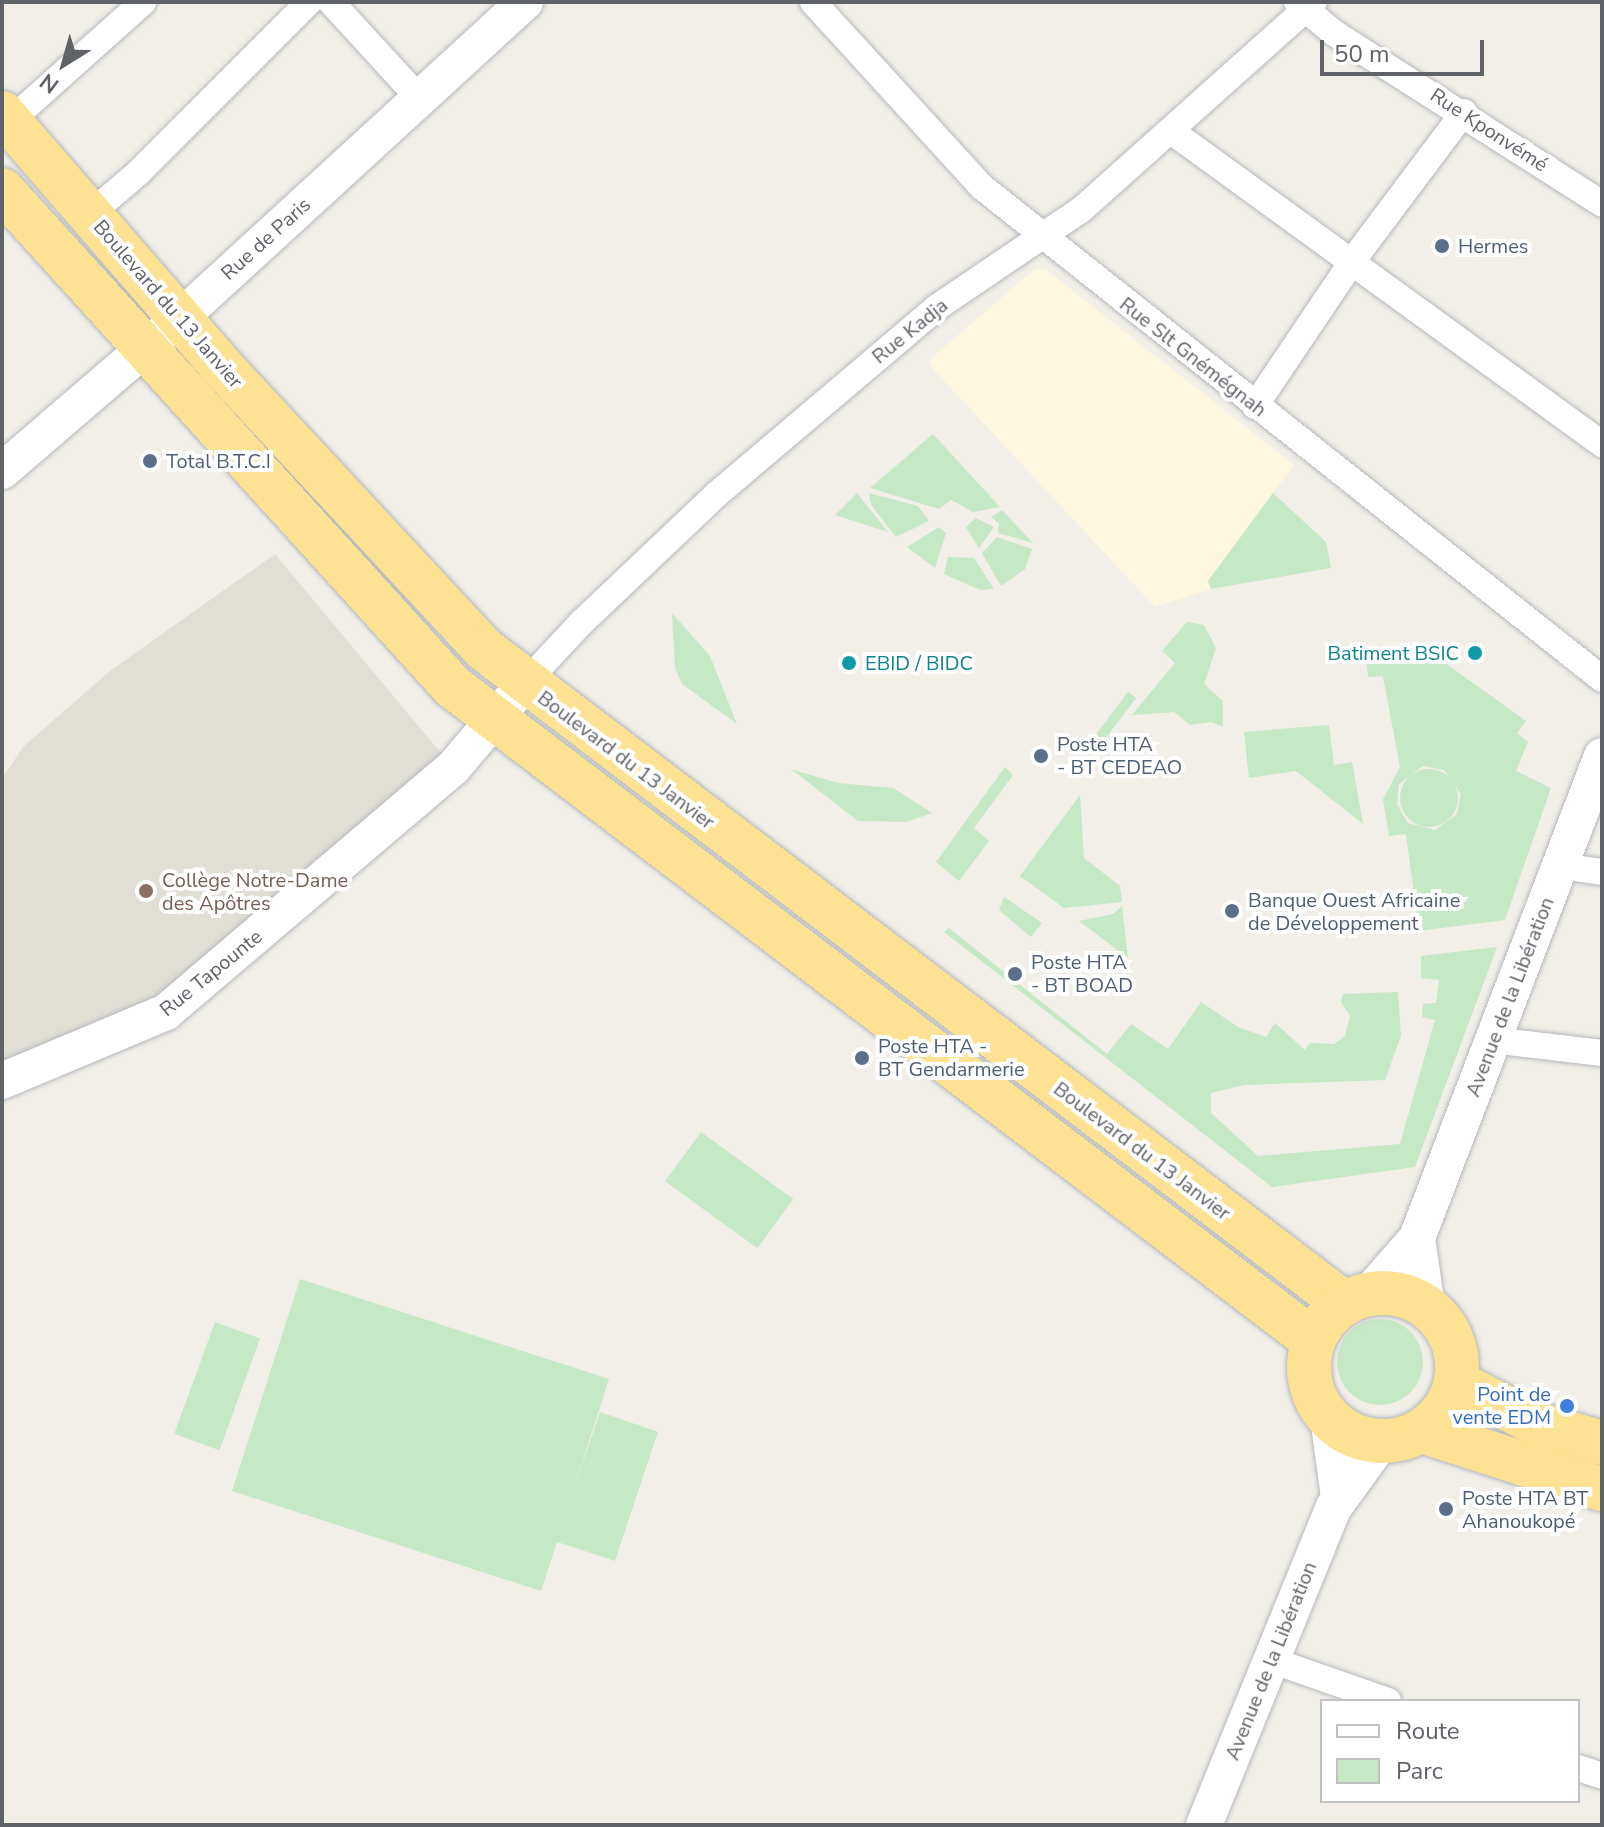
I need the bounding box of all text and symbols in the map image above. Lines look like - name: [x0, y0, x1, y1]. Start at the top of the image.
- north arrow: [24, 24, 104, 104]
- scale bar: [1324, 24, 1488, 74]
- text: 50 m: [1334, 38, 1390, 70]
- text: N: [34, 66, 65, 100]
- street label: Rue Kponvémé: [1426, 83, 1552, 177]
- street label: Rue de Paris: [216, 193, 316, 285]
- street label: Boulevard du 13 Janvier: [88, 215, 248, 393]
- place label: Hermes: [1458, 234, 1528, 258]
- marker: Hermes: [1433, 237, 1451, 255]
- street label: Rue Slt Gnémégnah: [1115, 292, 1271, 422]
- street label: Rue Kadja: [867, 293, 953, 369]
- place label: Total B.T.C.I: [166, 449, 271, 473]
- marker: Total B.T.C.I: [141, 452, 159, 470]
- place label: Batiment BSIC: [1328, 641, 1459, 665]
- marker: Batiment BSIC: [1466, 644, 1484, 662]
- place label: EBID / BIDC: [865, 651, 973, 675]
- marker: EBID / BIDC: [840, 654, 858, 672]
- street label: Boulevard du 13 Janvier: [533, 686, 719, 834]
- place label: Poste HTA - BT CEDEAO: [1057, 732, 1182, 779]
- marker: Poste HTA - BT CEDEAO: [1032, 747, 1050, 765]
- place label: Collège Notre-Dame des Apôtres: [162, 868, 348, 915]
- marker: Collège Notre-Dame des Apôtres: [137, 882, 155, 900]
- place label: Banque Ouest Africaine de Développement: [1248, 888, 1460, 935]
- street label: Avenue de la Libération: [1461, 894, 1559, 1100]
- marker: Banque Ouest Africaine de Développement: [1223, 902, 1241, 920]
- street label: Rue Tapounte: [155, 925, 267, 1021]
- place label: Poste HTA - BT BOAD: [1031, 950, 1133, 997]
- marker: Poste HTA - BT BOAD: [1006, 965, 1024, 983]
- place label: Poste HTA - BT Gendarmerie: [878, 1034, 1025, 1081]
- marker: Poste HTA - BT Gendarmerie: [853, 1049, 871, 1067]
- street label: Boulevard du 13 Janvier: [1049, 1077, 1235, 1225]
- place label: Point de vente EDM: [1453, 1382, 1551, 1429]
- marker: Point de vente EDM: [1558, 1397, 1576, 1415]
- place label: Poste HTA BT Ahanoukopé: [1462, 1486, 1588, 1533]
- marker: Poste HTA BT Ahanoukopé: [1437, 1500, 1455, 1518]
- street label: Avenue de la Libération: [1220, 1558, 1322, 1764]
- legend: [1320, 1699, 1580, 1803]
- text: Route: [1396, 1715, 1460, 1747]
- text: Parc: [1396, 1755, 1443, 1787]

